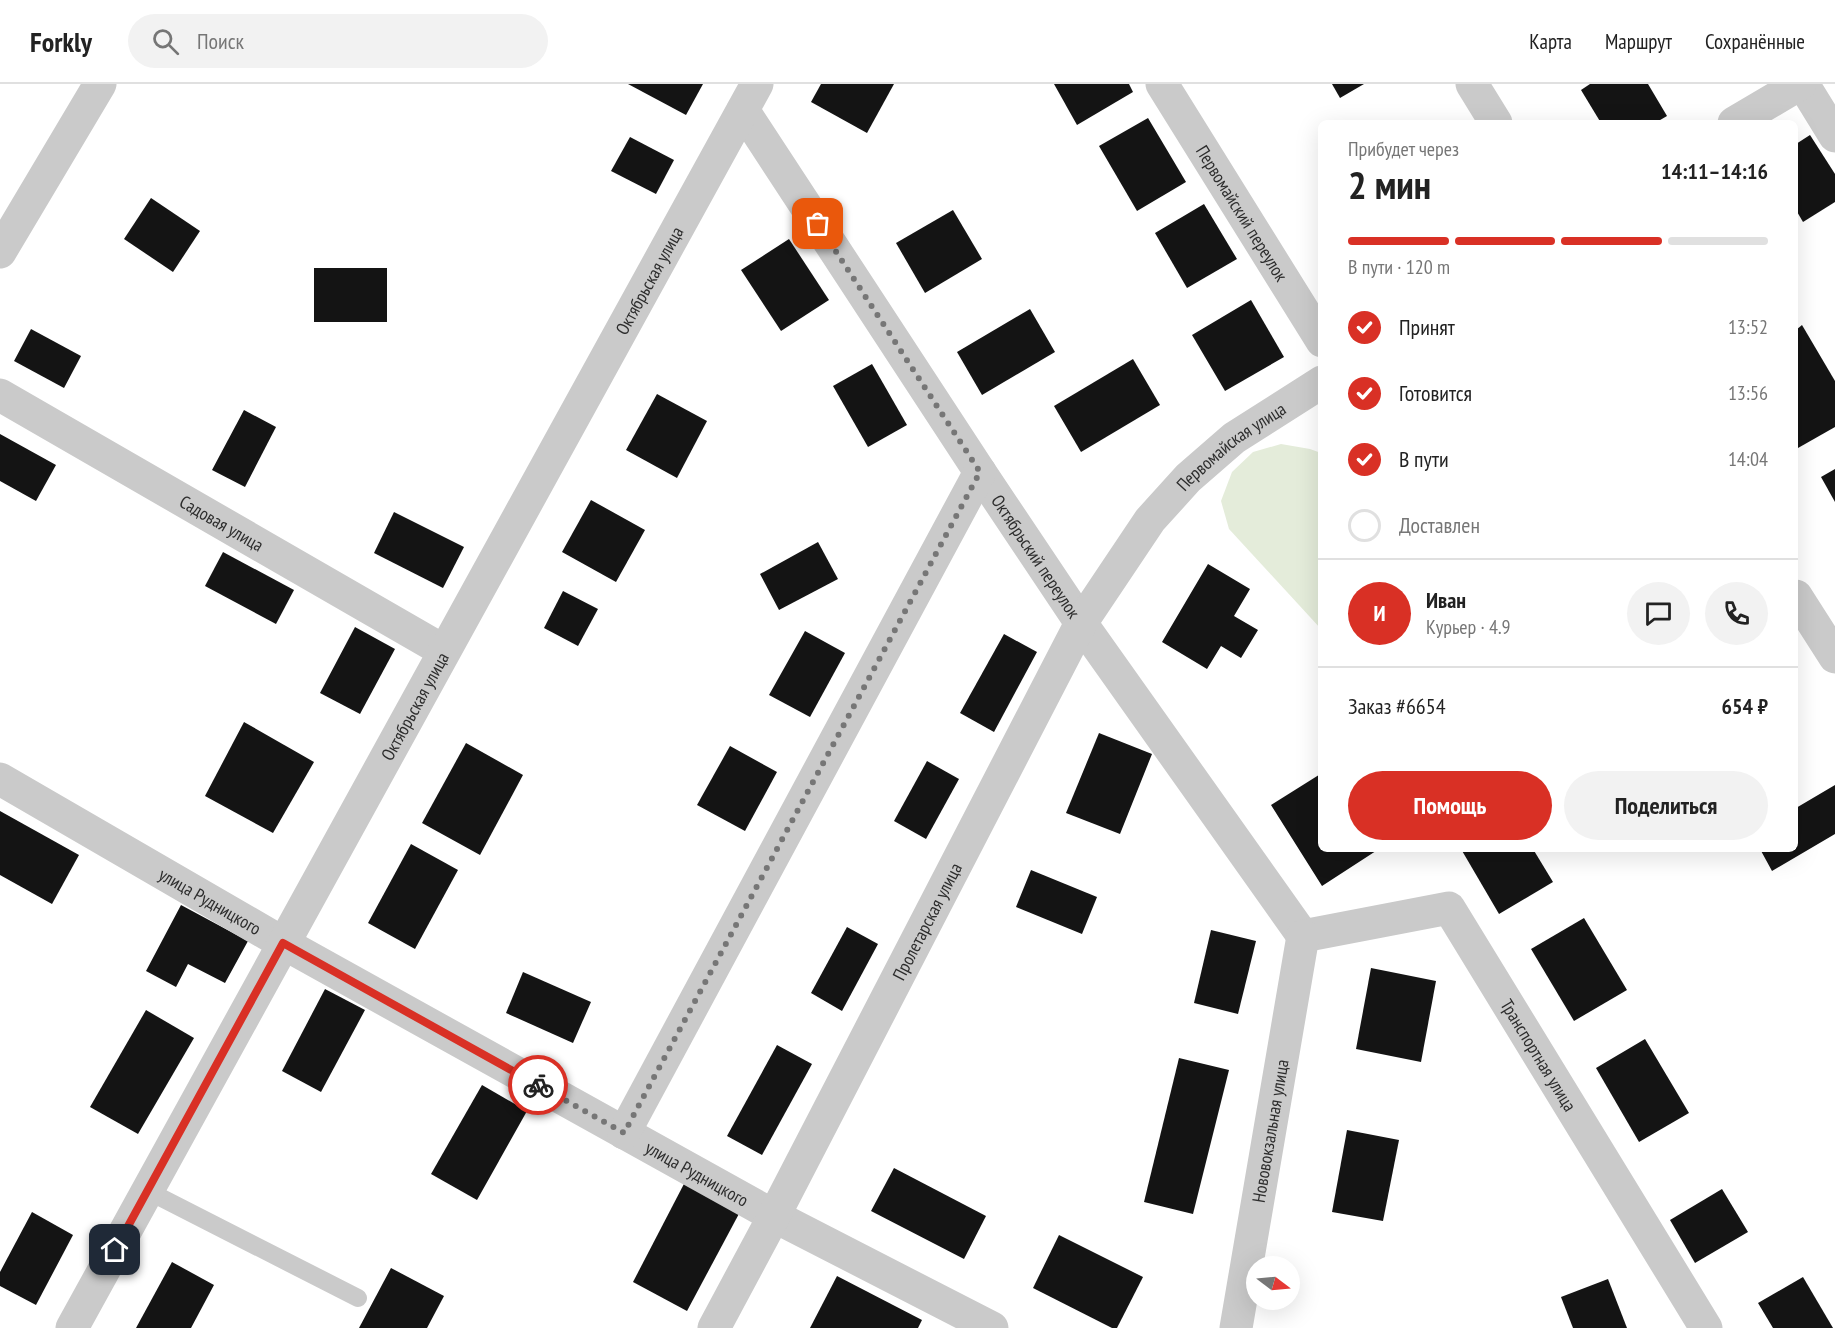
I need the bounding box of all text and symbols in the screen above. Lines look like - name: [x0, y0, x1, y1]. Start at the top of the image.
- search box: [128, 14, 548, 68]
- text: Forkly: [30, 23, 92, 60]
- icon: search: [149, 25, 182, 58]
- text: Поиск: [197, 27, 244, 55]
- text: Карта: [1529, 28, 1572, 55]
- text: Маршрут: [1605, 28, 1672, 55]
- text: Сохранённые: [1705, 28, 1805, 55]
- text: Прибудет через: [1348, 136, 1459, 162]
- street label: Первомайский переулок: [1191, 141, 1293, 285]
- text: 14:11–14:16: [1661, 157, 1768, 185]
- text: 2 мин: [1348, 159, 1431, 210]
- pin: [792, 198, 843, 249]
- icon: bag: [801, 207, 834, 240]
- street label: Октябрьская улица: [610, 222, 688, 338]
- text: В пути · 120 m: [1348, 254, 1450, 280]
- icon: check: [1348, 311, 1381, 344]
- text: Принят: [1399, 313, 1455, 341]
- text: 13:52: [1728, 314, 1768, 340]
- icon: check: [1348, 377, 1381, 410]
- text: Готовится: [1399, 379, 1472, 407]
- text: 13:56: [1728, 380, 1768, 406]
- street label: Первомайская улица: [1171, 397, 1290, 495]
- icon: check: [1348, 443, 1381, 476]
- text: В пути: [1399, 445, 1449, 473]
- text: 14:04: [1728, 446, 1768, 472]
- street label: Садовая улица: [176, 490, 268, 556]
- street label: Октябрьский переулок: [987, 490, 1086, 622]
- text: Доставлен: [1399, 511, 1480, 539]
- button: chat: [1627, 582, 1690, 645]
- button: phone: [1705, 582, 1768, 645]
- text: Иван: [1426, 586, 1466, 614]
- text: И: [1373, 599, 1386, 627]
- text: Курьер · 4.9: [1426, 614, 1511, 640]
- street label: Октябрьская улица: [375, 648, 454, 764]
- text: Заказ #6654: [1348, 692, 1446, 720]
- text: 654 ₽: [1721, 692, 1768, 720]
- button: Помощь: [1348, 771, 1552, 840]
- button: Поделиться: [1564, 771, 1768, 840]
- street label: Пролетарская улица: [887, 859, 966, 984]
- street label: улица Рудницкого: [155, 862, 266, 940]
- street label: Транспортная улица: [1496, 995, 1582, 1115]
- courier: [508, 1055, 568, 1115]
- street label: Нововокзальная улица: [1246, 1058, 1293, 1204]
- icon: bike: [522, 1069, 555, 1102]
- street label: улица Рудницкого: [642, 1135, 753, 1211]
- pin: [89, 1224, 140, 1275]
- icon: home: [98, 1233, 131, 1266]
- north arrow: [1246, 1256, 1300, 1310]
- map controls: [1246, 1256, 1300, 1310]

